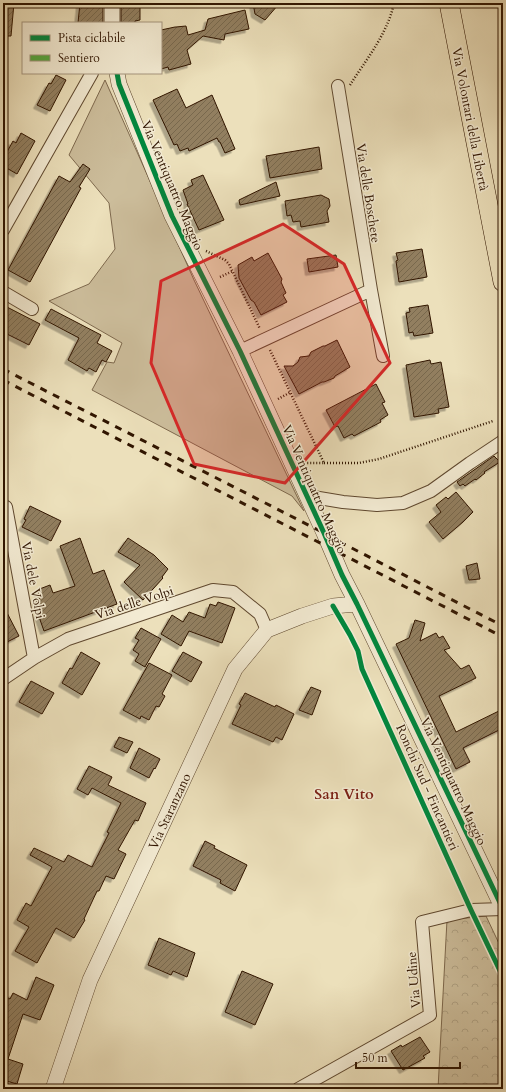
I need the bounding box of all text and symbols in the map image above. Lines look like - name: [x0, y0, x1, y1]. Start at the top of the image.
- legend: [22, 22, 162, 74]
- text: Pista ciclabile: [58, 30, 126, 46]
- street label: Via Volontari della Libertà: [447, 46, 493, 193]
- text: Sentiero: [58, 50, 100, 66]
- street label: Via Ventiquattro Maggio: [137, 118, 208, 253]
- street label: Via delle Boschete: [351, 142, 385, 244]
- street label: Via Ventiquattro Maggio: [278, 422, 351, 557]
- street label: Via dele Volpi: [17, 540, 49, 621]
- street label: Via delle Volpi: [93, 582, 176, 624]
- street label: Via Ventiquattro Maggio: [416, 715, 491, 848]
- street label: Ronchi Sud - Fincantieri: [391, 721, 463, 854]
- street label: Via Staranzano: [144, 770, 195, 852]
- district label: San Vito: [314, 784, 374, 804]
- street label: Via Udine: [403, 951, 425, 1009]
- scale bar: [356, 1044, 460, 1070]
- text: 50 m: [362, 1050, 389, 1066]

